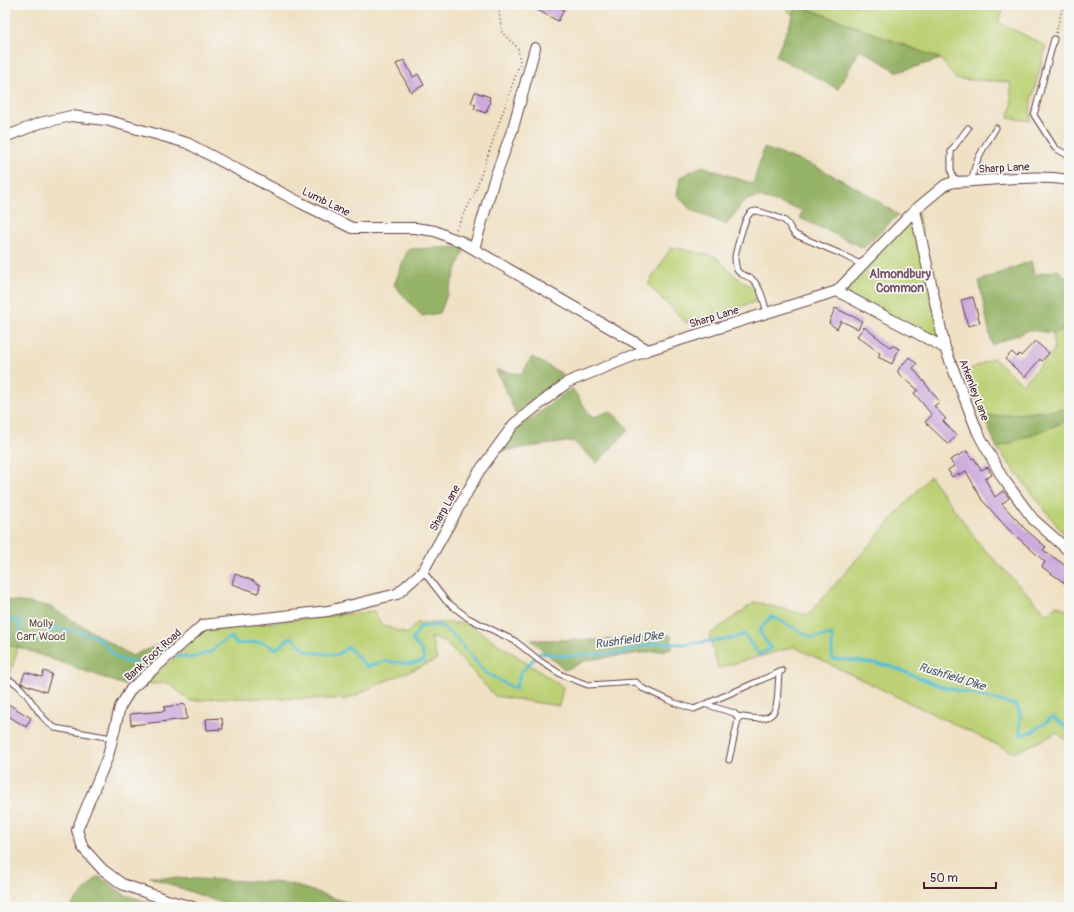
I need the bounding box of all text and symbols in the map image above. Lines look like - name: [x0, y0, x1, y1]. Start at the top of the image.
- street label: Sharp Lane: [978, 160, 1030, 176]
- street label: Lumb Lane: [300, 185, 353, 219]
- district label: Almondbury Common: [869, 267, 932, 296]
- street label: Sharp Lane: [688, 303, 741, 331]
- street label: Arkenley Lane: [956, 357, 992, 423]
- street label: Sharp Lane: [427, 482, 463, 533]
- park label: Molly Carr Wood: [17, 617, 65, 643]
- street label: Bank Foot Road: [122, 626, 184, 684]
- water label: Rushfield Dike: [594, 628, 665, 652]
- water label: Rushfield Dike: [917, 660, 988, 695]
- scale bar: [924, 864, 996, 890]
- text: 50 m: [930, 871, 958, 886]

